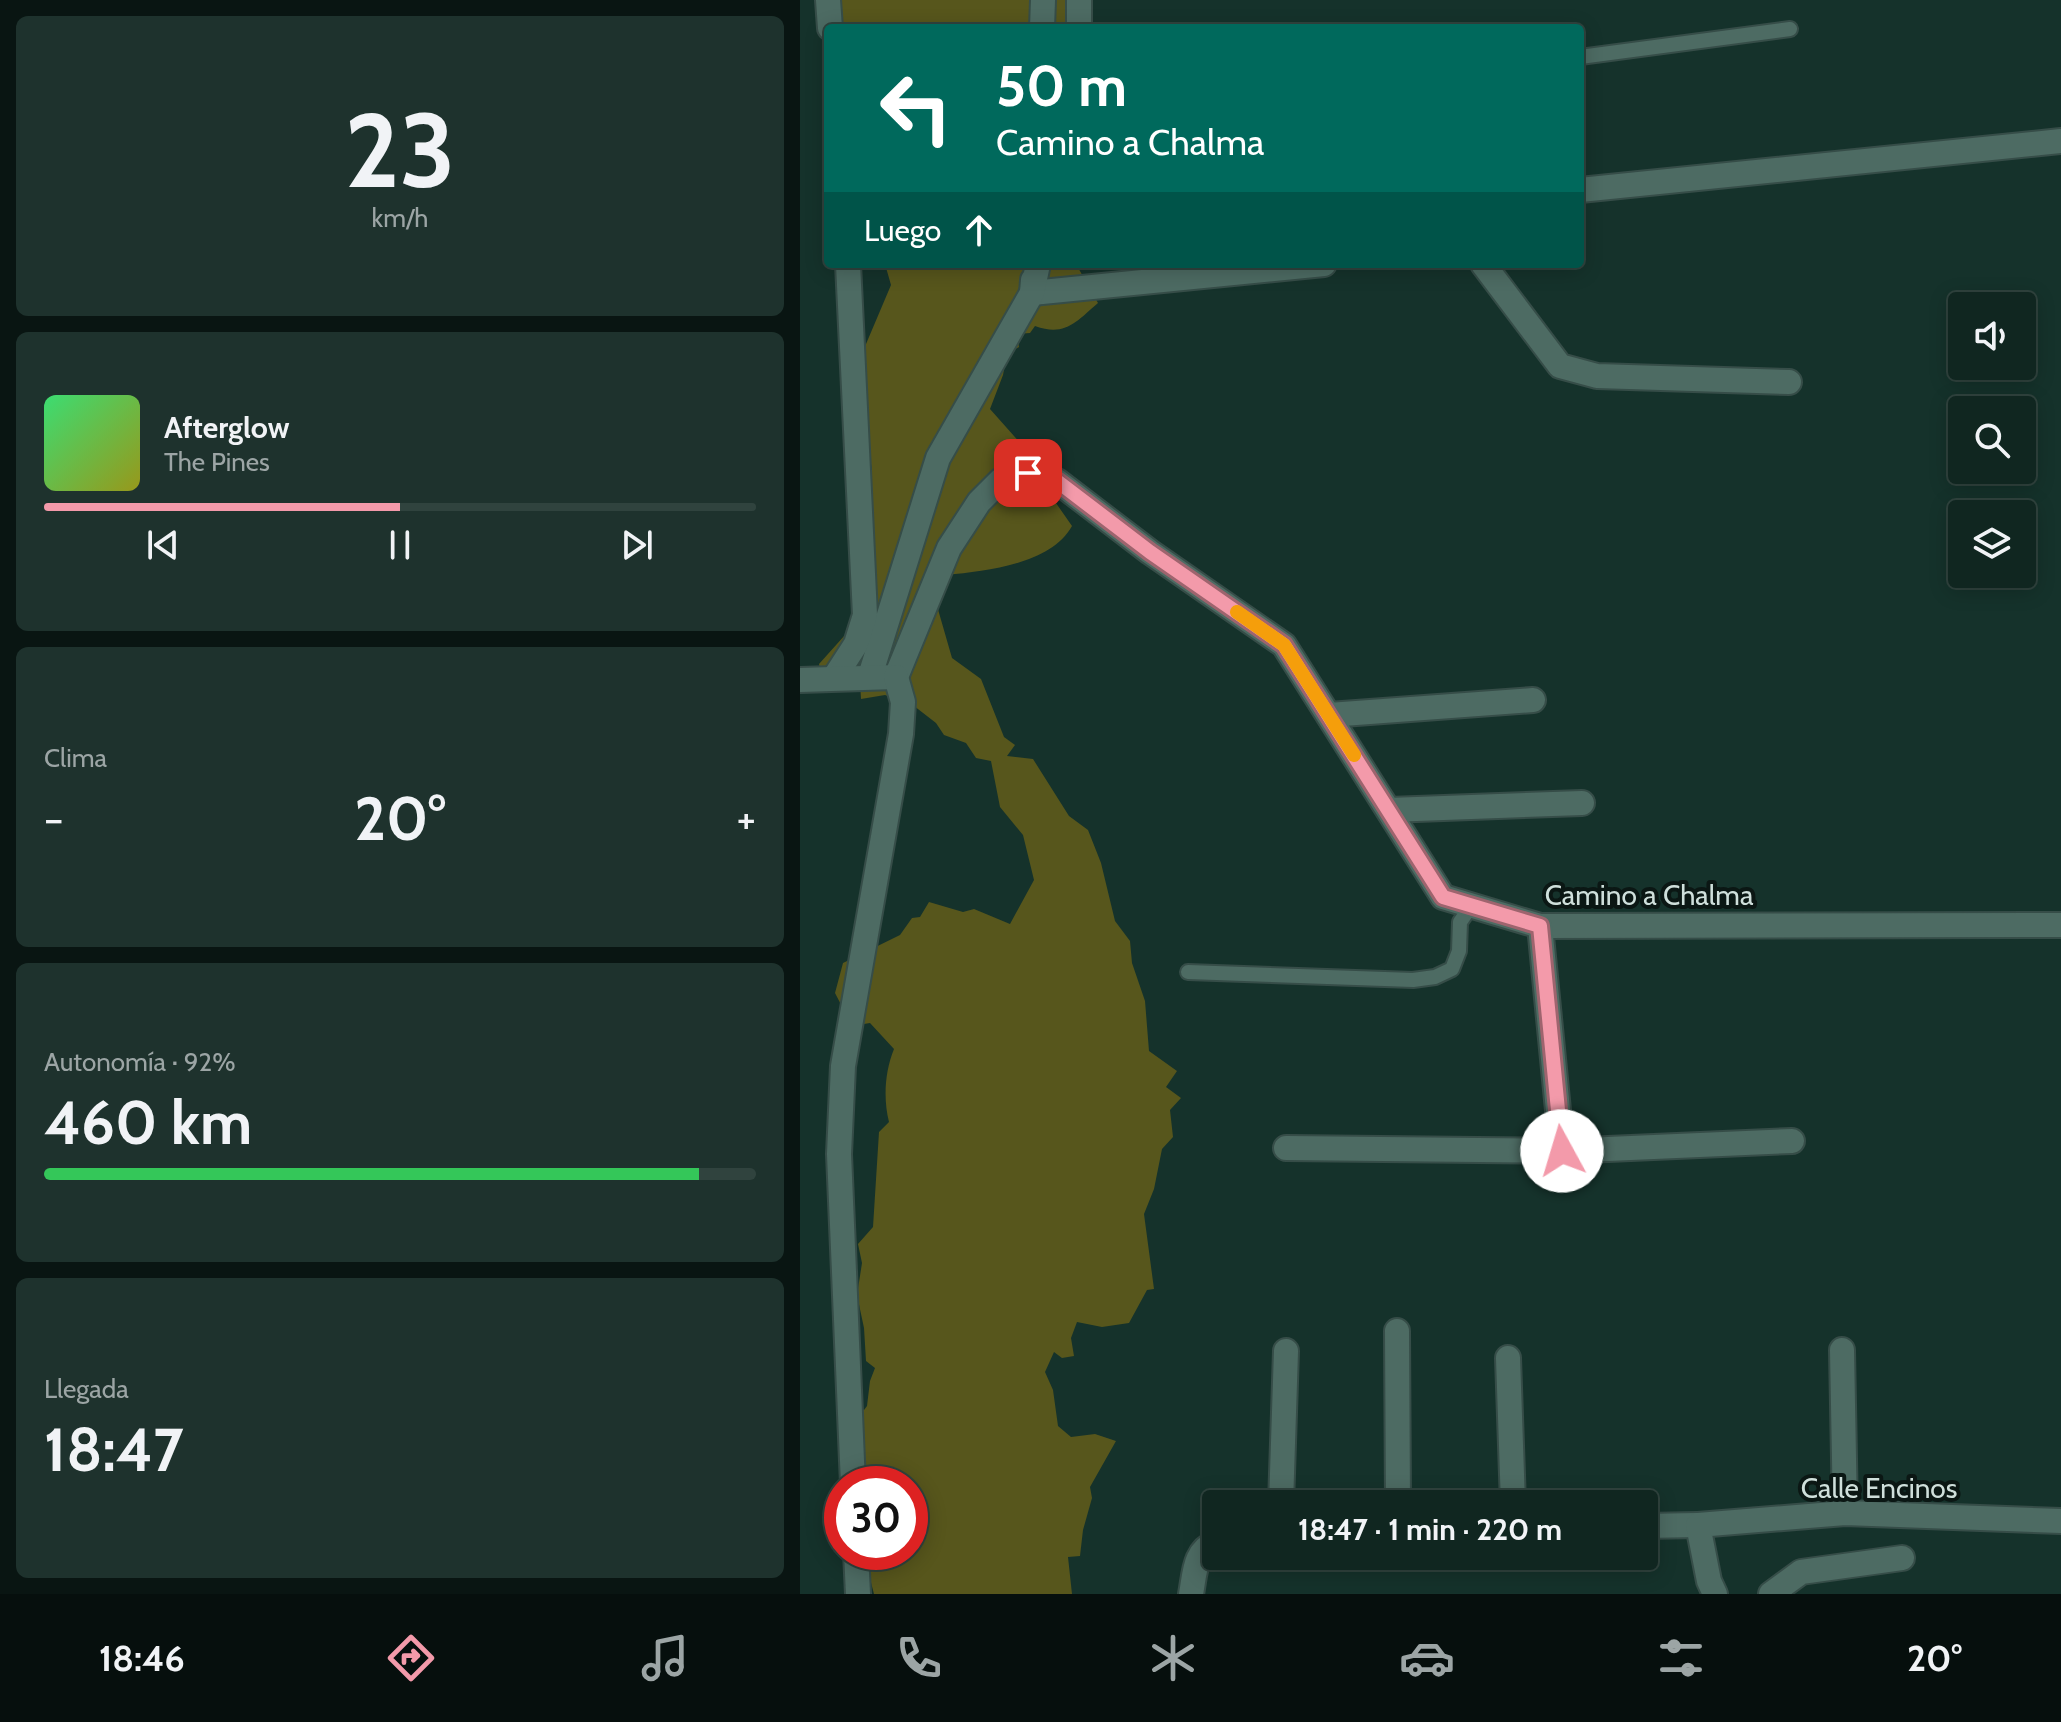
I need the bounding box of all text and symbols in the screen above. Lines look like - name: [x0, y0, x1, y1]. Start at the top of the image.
- text: 50 m: [996, 52, 1127, 120]
- icon: left: [864, 56, 968, 160]
- text: 23: [344, 87, 456, 213]
- text: Camino a Chalma: [996, 120, 1264, 164]
- text: km/h: [372, 202, 428, 234]
- icon: ahead: [957, 208, 1001, 252]
- text: Luego: [864, 212, 941, 249]
- map controls: [1948, 292, 2036, 588]
- button: sound: [1948, 292, 2036, 380]
- button: search: [1948, 396, 2036, 484]
- text: Afterglow: [164, 409, 290, 446]
- pin: [994, 439, 1062, 507]
- text: The Pines: [164, 446, 270, 478]
- icon: arrive: [1006, 451, 1050, 495]
- button: layers: [1948, 500, 2036, 588]
- icon: previous: [141, 523, 185, 567]
- icon: pause: [378, 523, 422, 567]
- icon: next: [615, 523, 659, 567]
- text: Clima: [44, 742, 107, 774]
- text: 20°: [354, 782, 446, 855]
- text: −: [44, 792, 63, 845]
- text: +: [737, 792, 756, 845]
- street label: Camino a Chalma: [1545, 878, 1754, 912]
- text: Autonomía · 92%: [44, 1046, 236, 1078]
- text: 460 km: [44, 1086, 252, 1159]
- position arrow: [1520, 1109, 1604, 1193]
- text: Llegada: [44, 1373, 129, 1405]
- text: 18:47: [44, 1413, 184, 1486]
- speed limit sign: 30: [824, 1466, 928, 1570]
- street label: Calle Encinos: [1801, 1471, 1957, 1505]
- text: 18:47 · 1 min · 220 m: [1298, 1511, 1562, 1548]
- icon: directions: [383, 1630, 439, 1686]
- icon: music: [637, 1630, 693, 1686]
- icon: phone: [891, 1630, 947, 1686]
- icon: climate: [1145, 1630, 1201, 1686]
- icon: car: [1399, 1630, 1455, 1686]
- icon: filters: [1653, 1630, 1709, 1686]
- text: 18:46: [99, 1636, 185, 1680]
- text: 20°: [1907, 1636, 1962, 1680]

